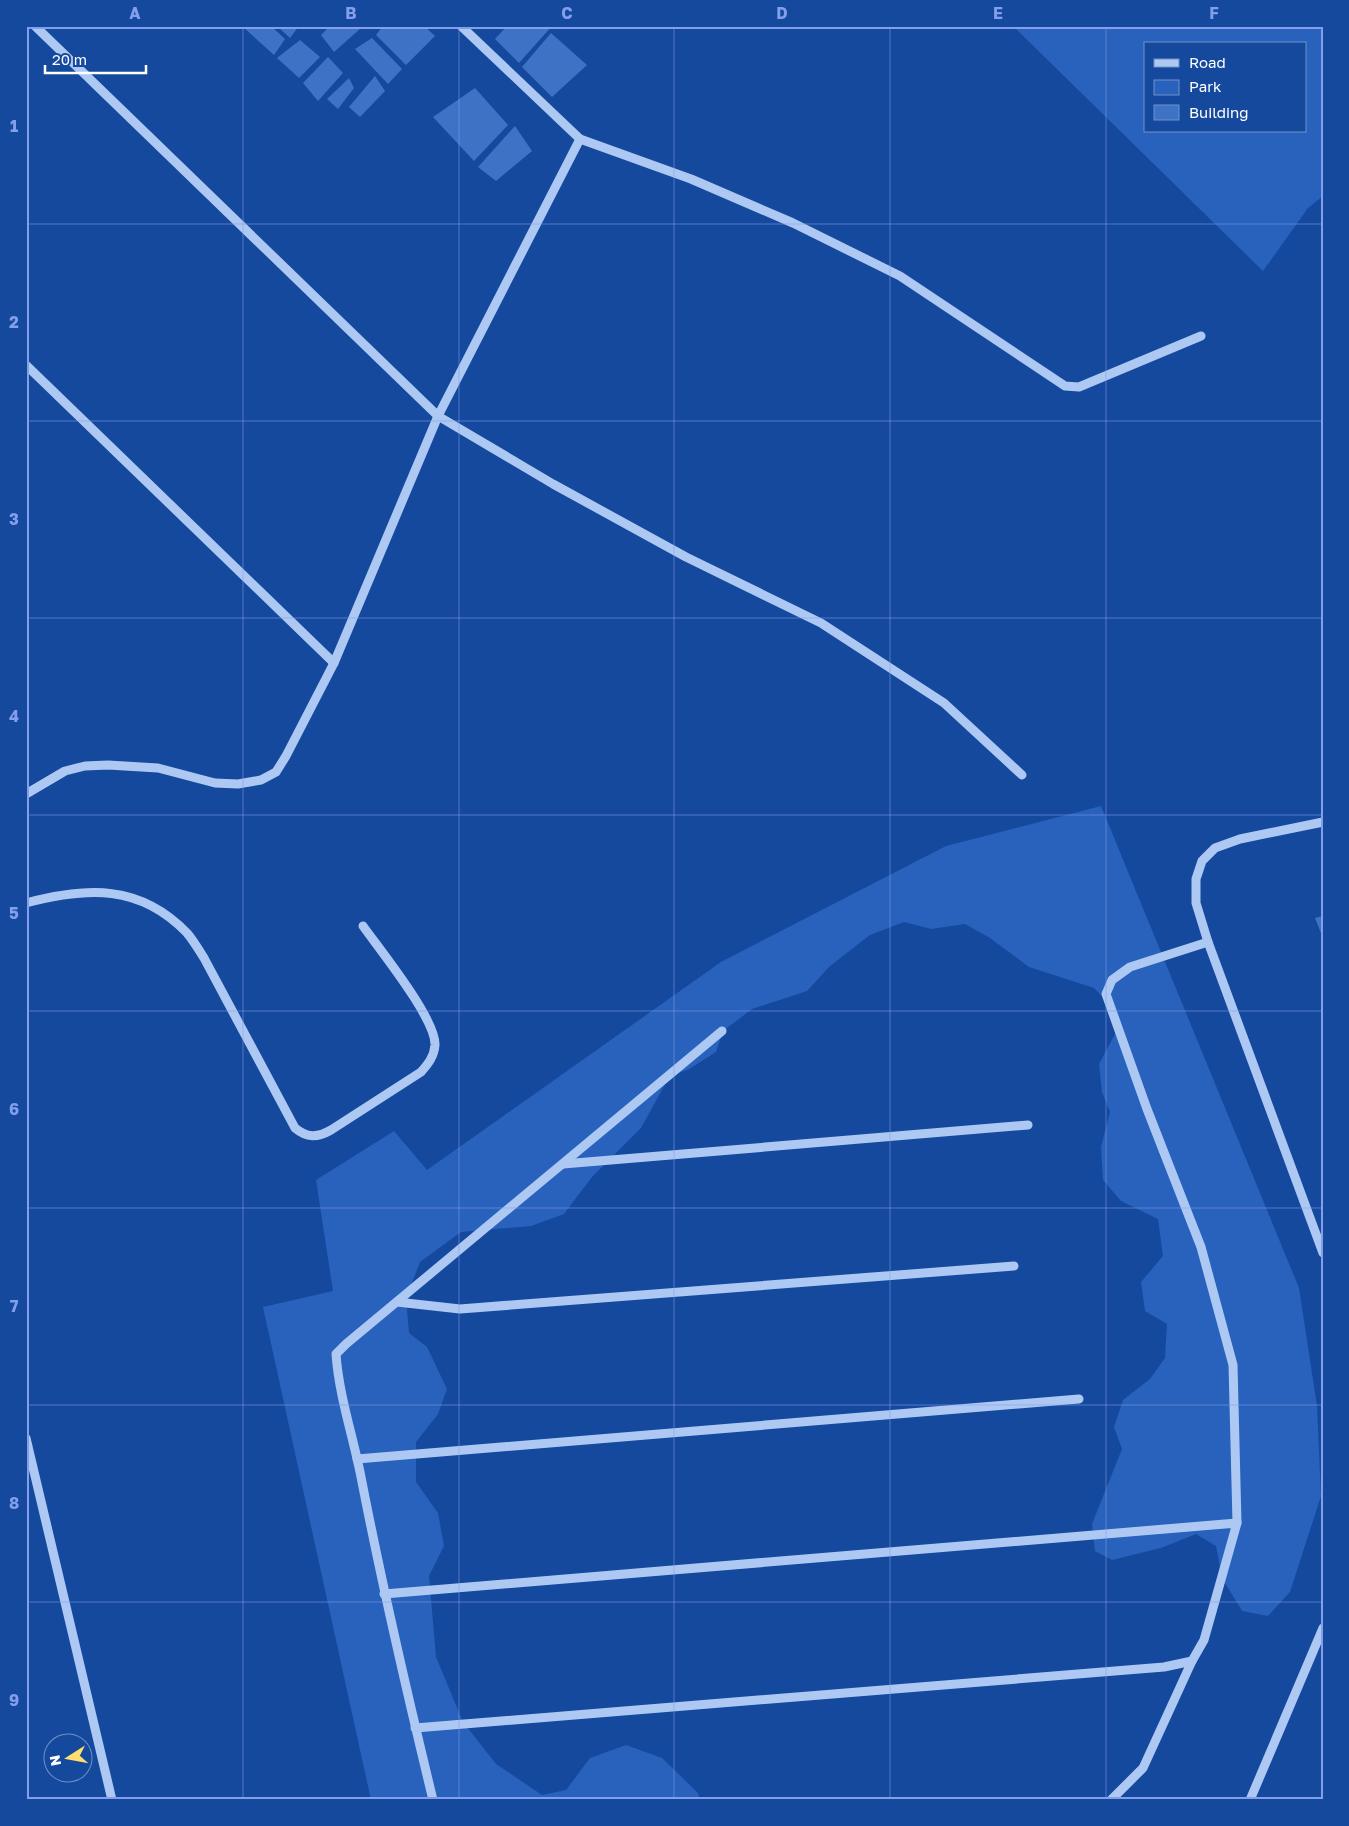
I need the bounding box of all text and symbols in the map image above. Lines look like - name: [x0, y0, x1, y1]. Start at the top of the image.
- text: A: [129, 3, 141, 23]
- text: B: [345, 3, 357, 23]
- text: C: [561, 3, 573, 23]
- text: D: [776, 3, 788, 23]
- text: E: [993, 3, 1003, 23]
- text: F: [1209, 3, 1219, 23]
- scale bar: [45, 42, 146, 74]
- legend: [1144, 42, 1306, 132]
- text: 20 m: [52, 50, 87, 68]
- text: Road: [1189, 53, 1226, 71]
- text: Park: [1189, 77, 1222, 95]
- text: Building: [1189, 103, 1249, 121]
- text: 1: [10, 116, 18, 136]
- text: 2: [9, 312, 19, 332]
- text: 3: [9, 509, 19, 529]
- text: 4: [9, 706, 19, 726]
- text: 5: [9, 903, 19, 923]
- text: 6: [9, 1099, 19, 1119]
- text: 7: [10, 1296, 19, 1316]
- text: 8: [9, 1493, 19, 1513]
- text: 9: [9, 1690, 19, 1710]
- north arrow: [42, 1734, 92, 1784]
- text: N: [45, 1754, 64, 1767]

